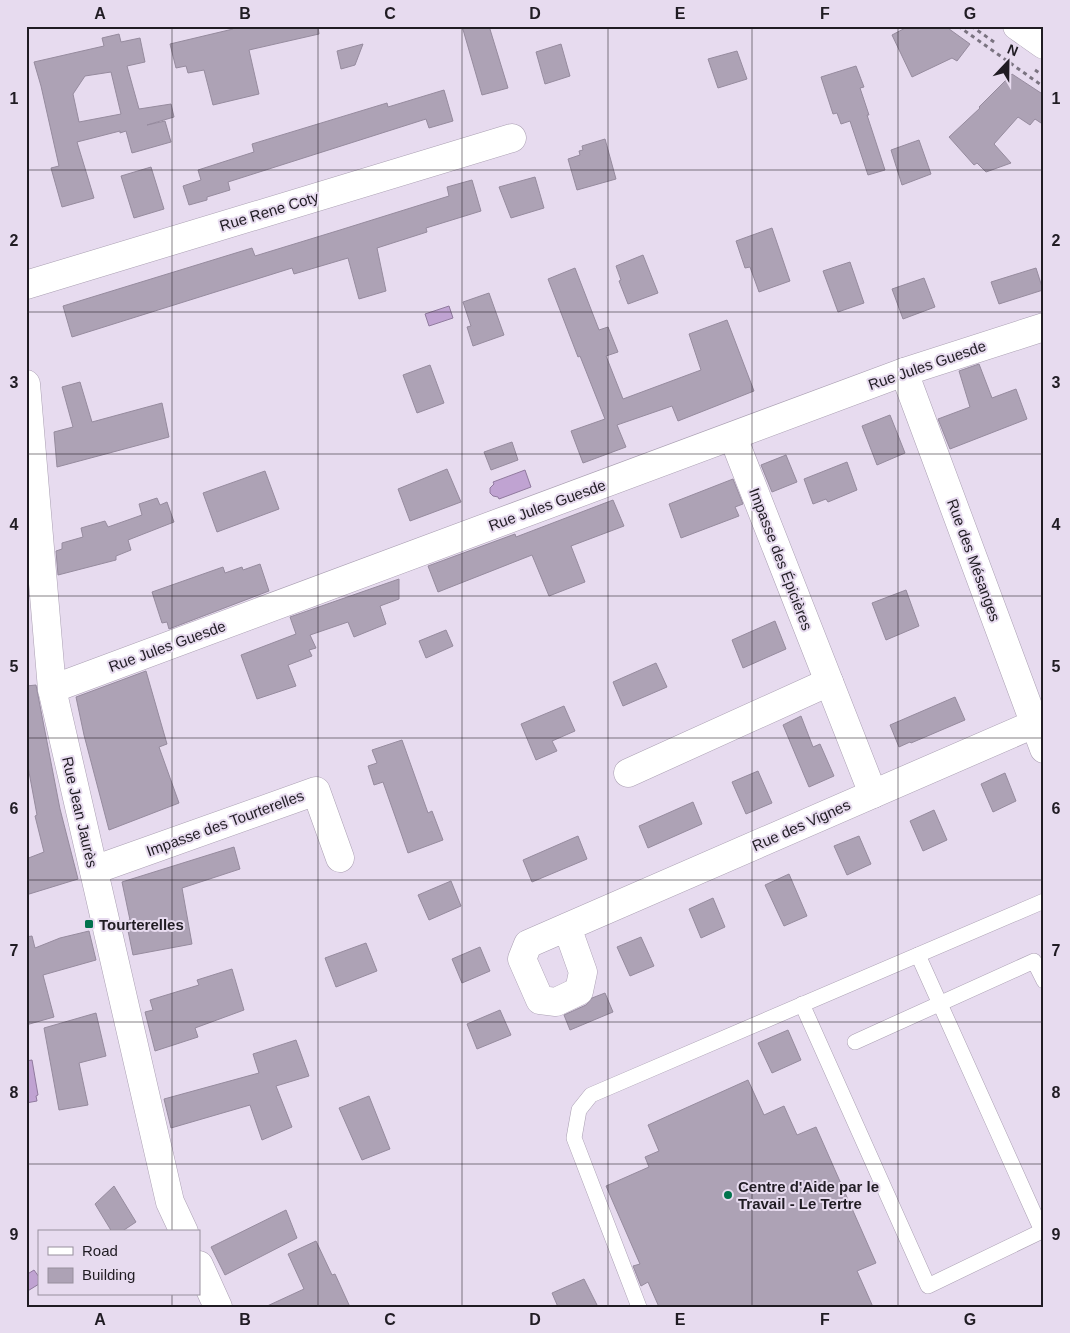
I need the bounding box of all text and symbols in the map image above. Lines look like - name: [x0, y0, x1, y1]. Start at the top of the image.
- text: A: [94, 5, 106, 22]
- text: B: [239, 5, 251, 22]
- text: C: [384, 5, 396, 22]
- text: D: [529, 5, 541, 22]
- text: E: [675, 5, 686, 22]
- text: F: [820, 5, 830, 22]
- text: G: [964, 5, 976, 22]
- north arrow: [982, 38, 1032, 88]
- text: N: [1005, 41, 1021, 59]
- text: 1: [10, 90, 19, 107]
- text: 1: [1052, 90, 1061, 107]
- street label: Rue Rene Coty: [217, 188, 321, 234]
- text: 2: [10, 232, 19, 249]
- text: 2: [1052, 232, 1061, 249]
- street label: Rue Jules Guesde: [866, 337, 988, 393]
- text: 3: [10, 374, 19, 391]
- text: 3: [1052, 374, 1061, 391]
- street label: Rue Jules Guesde: [486, 476, 608, 534]
- street label: Impasse des Épicières: [746, 486, 816, 632]
- street label: Rue des Mésanges: [944, 496, 1004, 624]
- text: 4: [10, 516, 19, 533]
- text: 4: [1052, 516, 1061, 533]
- street label: Rue Jules Guesde: [106, 617, 228, 675]
- text: 5: [10, 658, 19, 675]
- text: 5: [1052, 658, 1061, 675]
- street label: Rue Jean Jaurès: [59, 755, 101, 869]
- street label: Impasse des Tourterelles: [144, 787, 306, 859]
- street label: Rue des Vignes: [749, 796, 853, 854]
- text: 6: [10, 800, 19, 817]
- text: 6: [1052, 800, 1061, 817]
- place label: Tourterelles: [99, 916, 184, 933]
- marker: Tourterelles: [83, 918, 95, 930]
- text: 7: [10, 942, 19, 959]
- text: 7: [1052, 942, 1061, 959]
- text: 8: [10, 1084, 19, 1101]
- text: 8: [1052, 1084, 1061, 1101]
- place label: Centre d'Aide par le Travail - Le Tertre: [738, 1178, 879, 1212]
- marker: Centre d'Aide par le Travail - Le Tertre: [722, 1189, 734, 1201]
- text: 9: [10, 1226, 19, 1243]
- text: 9: [1052, 1226, 1061, 1243]
- legend: [38, 1230, 200, 1296]
- text: Road: [82, 1242, 118, 1259]
- text: Building: [82, 1266, 135, 1283]
- text: A: [94, 1311, 106, 1328]
- text: B: [239, 1311, 251, 1328]
- text: C: [384, 1311, 396, 1328]
- text: D: [529, 1311, 541, 1328]
- text: E: [675, 1311, 686, 1328]
- text: F: [820, 1311, 830, 1328]
- text: G: [964, 1311, 976, 1328]

